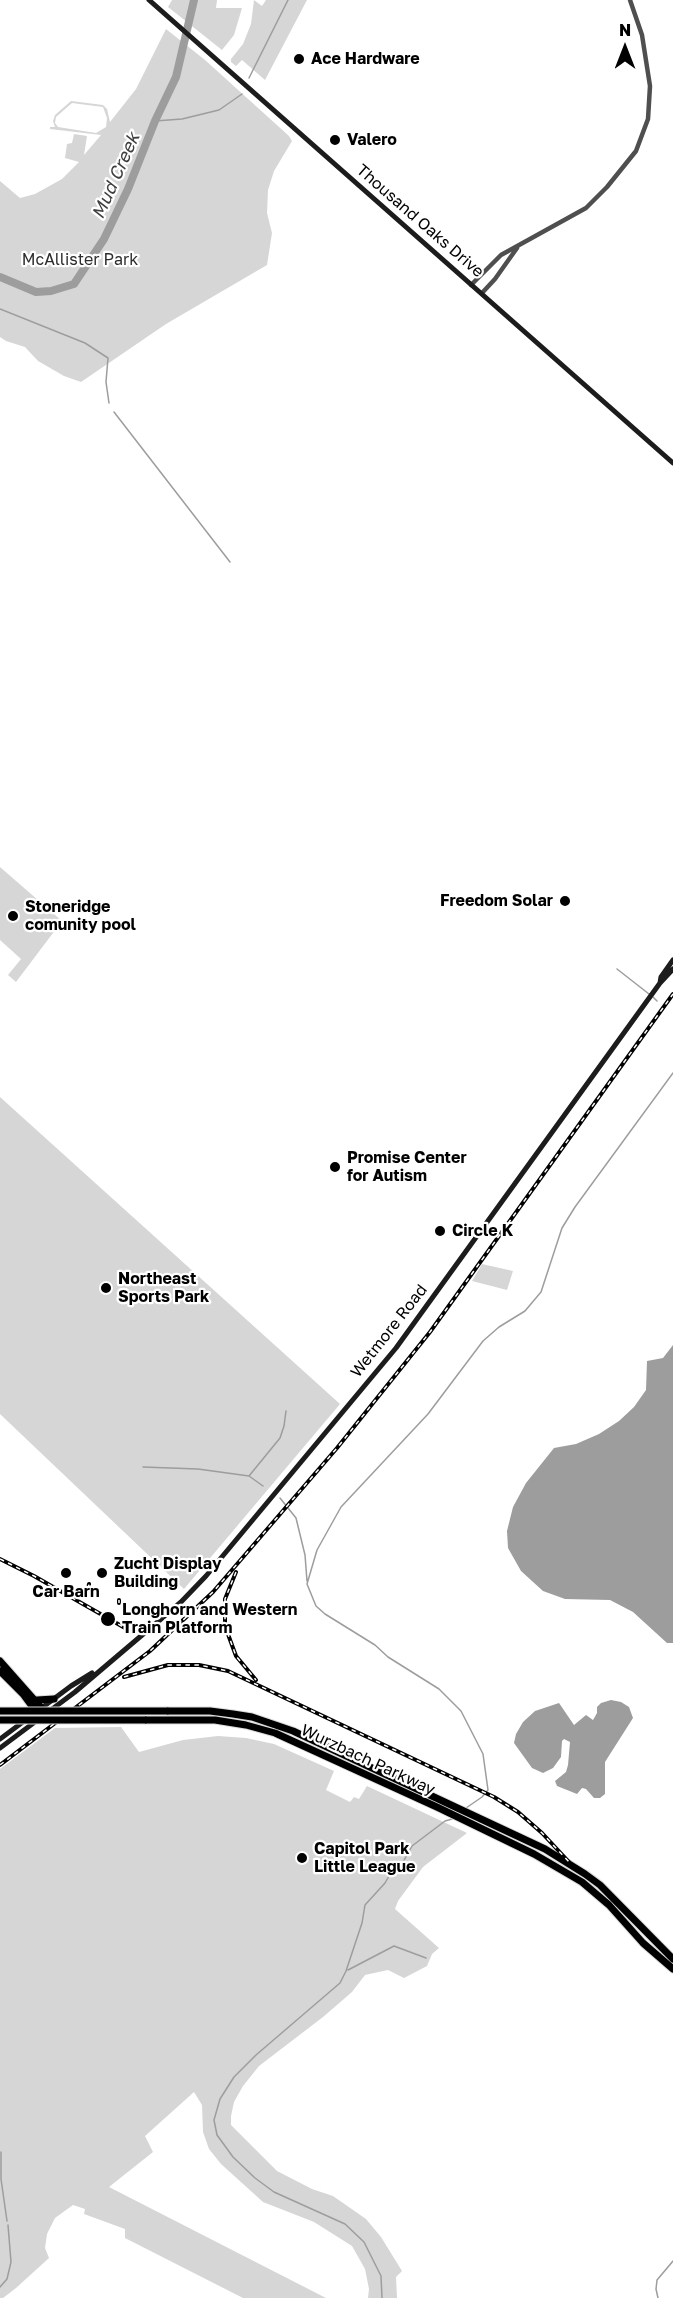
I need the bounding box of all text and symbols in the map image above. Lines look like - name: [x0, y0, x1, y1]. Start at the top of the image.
- north arrow: [595, 18, 655, 78]
- text: N: [619, 20, 631, 40]
- place label: Ace Hardware: [311, 49, 420, 69]
- marker: Ace Hardware: [292, 52, 306, 66]
- water label: Mud Creek: [87, 130, 145, 222]
- place label: Valero: [347, 130, 397, 150]
- marker: Valero: [328, 133, 342, 147]
- street label: Thousand Oaks Drive: [352, 161, 488, 281]
- park label: McAllister Park: [22, 250, 138, 270]
- place label: Freedom Solar: [440, 891, 553, 911]
- marker: Freedom Solar: [558, 894, 572, 908]
- place label: Stoneridge comunity pool: [25, 897, 136, 935]
- marker: Stoneridge comunity pool: [6, 909, 20, 923]
- place label: Promise Center for Autism: [347, 1148, 467, 1186]
- marker: Promise Center for Autism: [328, 1160, 342, 1174]
- place label: Circle K: [452, 1221, 513, 1241]
- marker: Circle K: [433, 1224, 447, 1238]
- place label: Northeast Sports Park: [118, 1269, 209, 1307]
- marker: Northeast Sports Park: [99, 1281, 113, 1295]
- street label: Wetmore Road: [347, 1281, 431, 1381]
- place label: Zucht Display Building: [114, 1554, 221, 1592]
- marker: Car Barn: [59, 1566, 73, 1580]
- marker: Zucht Display Building: [95, 1566, 109, 1580]
- place label: Car Barn: [32, 1582, 100, 1602]
- place label: Longhorn and Western Train Platform: [122, 1600, 298, 1638]
- marker: Longhorn and Western Train Platform: [99, 1610, 117, 1628]
- street label: Wurzbach Parkway: [298, 1720, 438, 1800]
- place label: Capitol Park Little League: [314, 1839, 416, 1877]
- marker: Capitol Park Little League: [295, 1851, 309, 1865]

